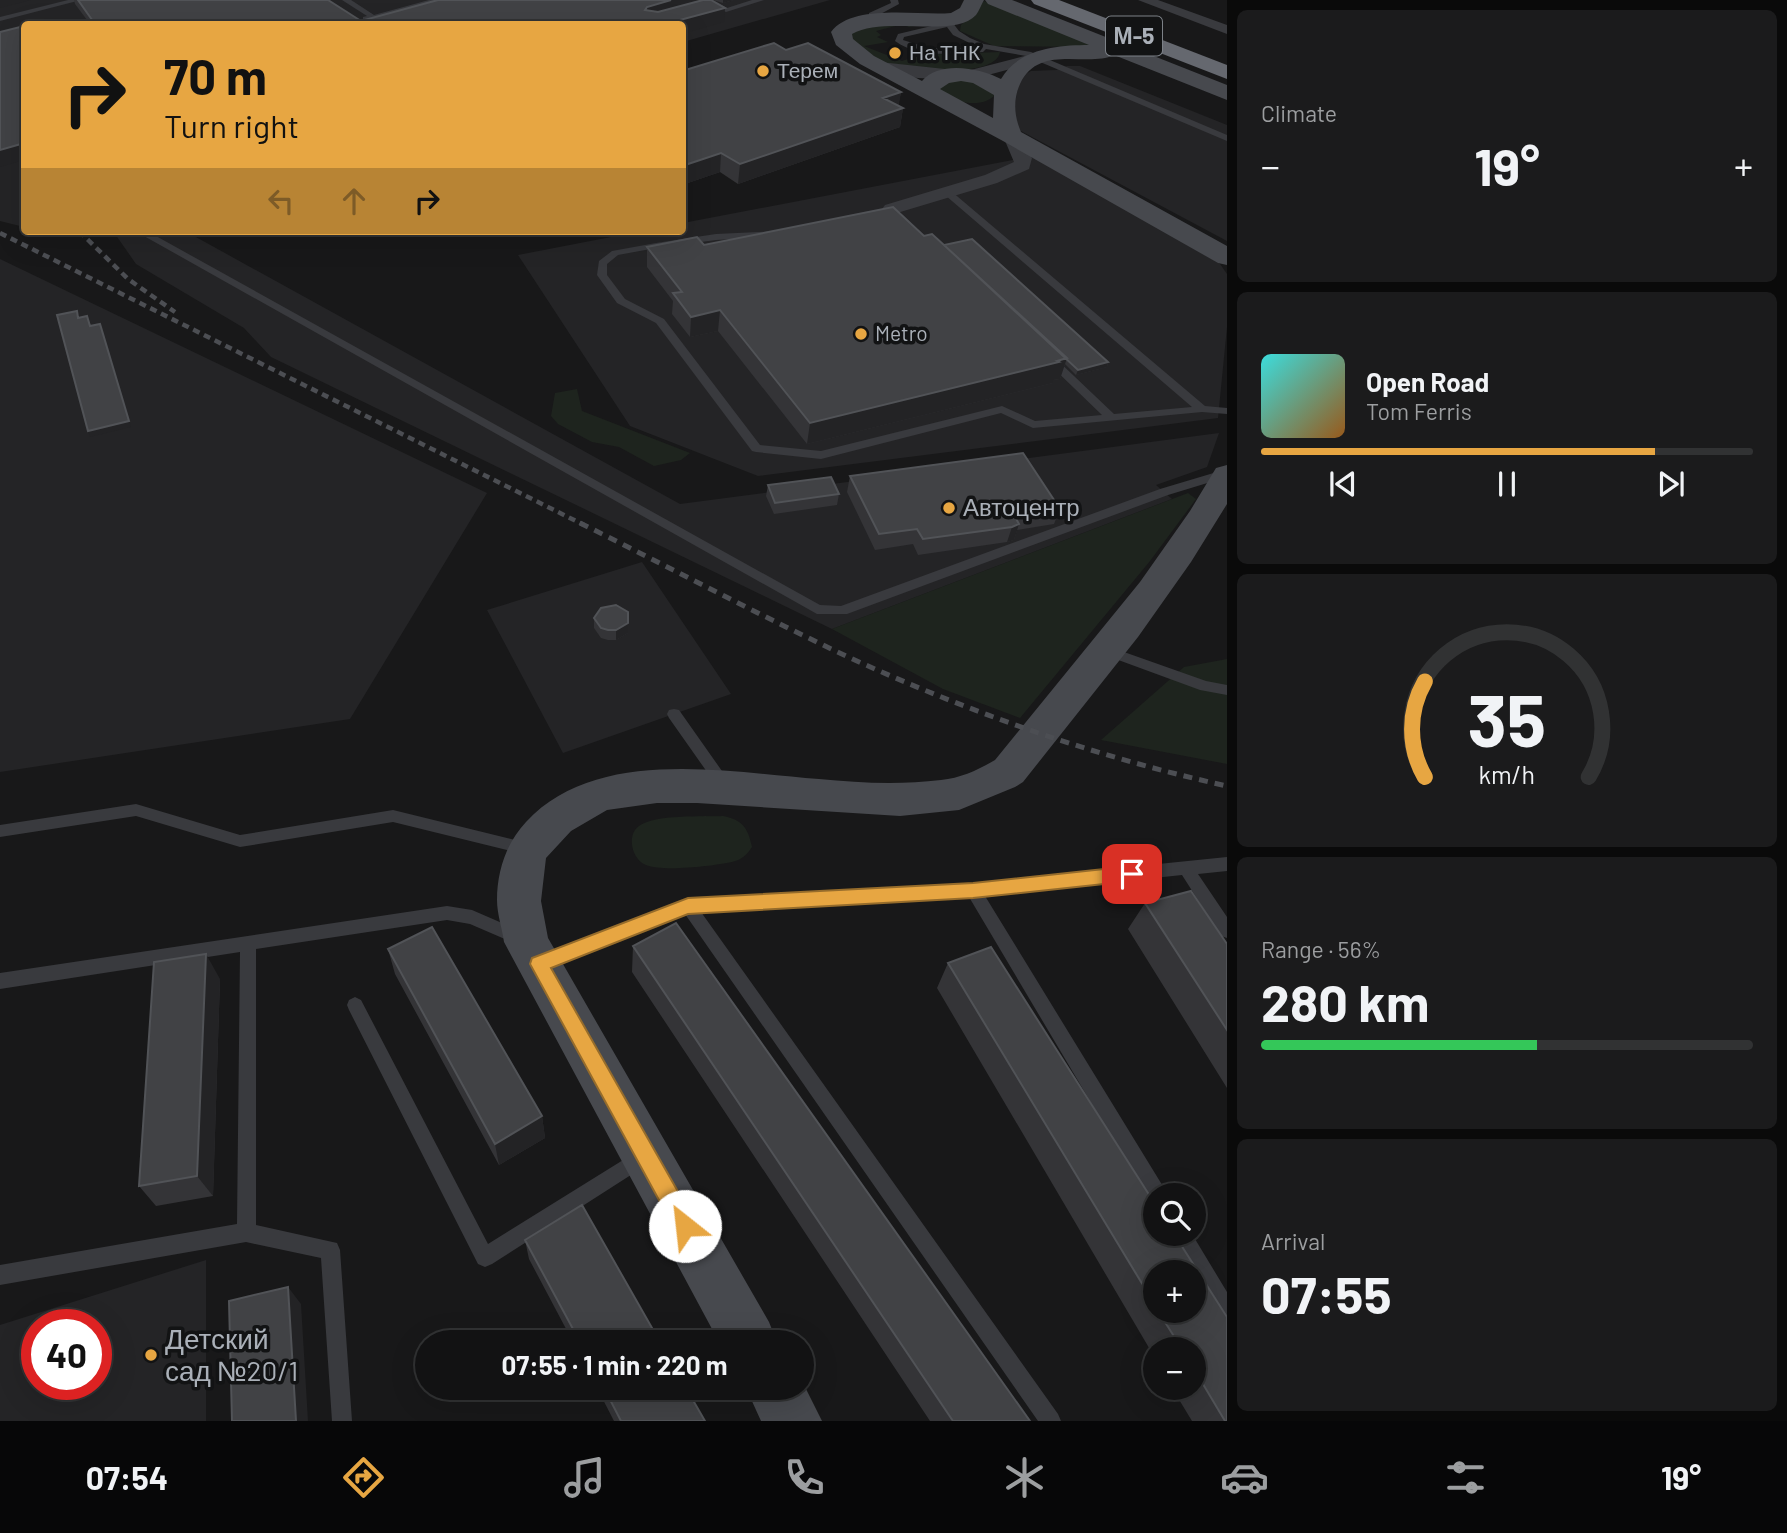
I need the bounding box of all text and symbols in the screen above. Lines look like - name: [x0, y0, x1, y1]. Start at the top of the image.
- road number: М-5: [1106, 17, 1162, 56]
- place label: На ТНК: [909, 39, 981, 64]
- marker: На ТНК: [887, 45, 903, 61]
- text: 70 m: [164, 46, 267, 105]
- icon: right: [49, 49, 140, 140]
- place label: Терем: [777, 57, 838, 82]
- marker: Терем: [755, 63, 771, 79]
- text: Climate: [1261, 99, 1337, 127]
- text: Turn right: [164, 106, 299, 144]
- text: 19°: [1474, 134, 1540, 196]
- text: −: [1261, 142, 1280, 188]
- text: +: [1734, 142, 1753, 188]
- icon: left: [262, 182, 300, 220]
- icon: ahead: [335, 182, 373, 220]
- icon: right: [408, 182, 446, 220]
- place label: Metro: [875, 320, 928, 345]
- marker: Metro: [853, 326, 869, 342]
- text: Open Road: [1366, 366, 1489, 397]
- text: Tom Ferris: [1366, 397, 1472, 425]
- icon: previous: [1324, 465, 1362, 503]
- icon: pause: [1488, 465, 1526, 503]
- icon: next: [1652, 465, 1690, 503]
- place label: Автоцентр: [963, 492, 1080, 521]
- marker: Автоцентр: [941, 500, 957, 516]
- text: 35: [1468, 674, 1546, 762]
- text: km/h: [1479, 758, 1535, 788]
- pin: [1102, 844, 1162, 904]
- icon: arrive: [1113, 855, 1151, 893]
- text: Range · 56%: [1261, 935, 1381, 963]
- text: 280 km: [1261, 970, 1429, 1032]
- map controls: [1143, 1183, 1206, 1400]
- button: search: [1143, 1183, 1206, 1246]
- position arrow: [648, 1189, 722, 1263]
- text: Arrival: [1261, 1227, 1325, 1255]
- button: +: [1143, 1260, 1206, 1323]
- text: 07:55: [1261, 1262, 1391, 1324]
- speed limit sign: 40: [21, 1309, 112, 1400]
- place label: Детский сад №20/1: [165, 1321, 298, 1387]
- button: −: [1143, 1337, 1206, 1400]
- marker: Детский сад №20/1: [143, 1347, 159, 1363]
- text: 07:55 · 1 min · 220 m: [501, 1349, 728, 1380]
- icon: directions: [339, 1453, 388, 1502]
- icon: music: [560, 1453, 609, 1502]
- icon: phone: [780, 1453, 829, 1502]
- icon: climate: [1000, 1453, 1049, 1502]
- icon: car: [1220, 1453, 1269, 1502]
- icon: filters: [1441, 1453, 1490, 1502]
- text: 07:54: [86, 1458, 168, 1496]
- text: 19°: [1661, 1458, 1701, 1496]

